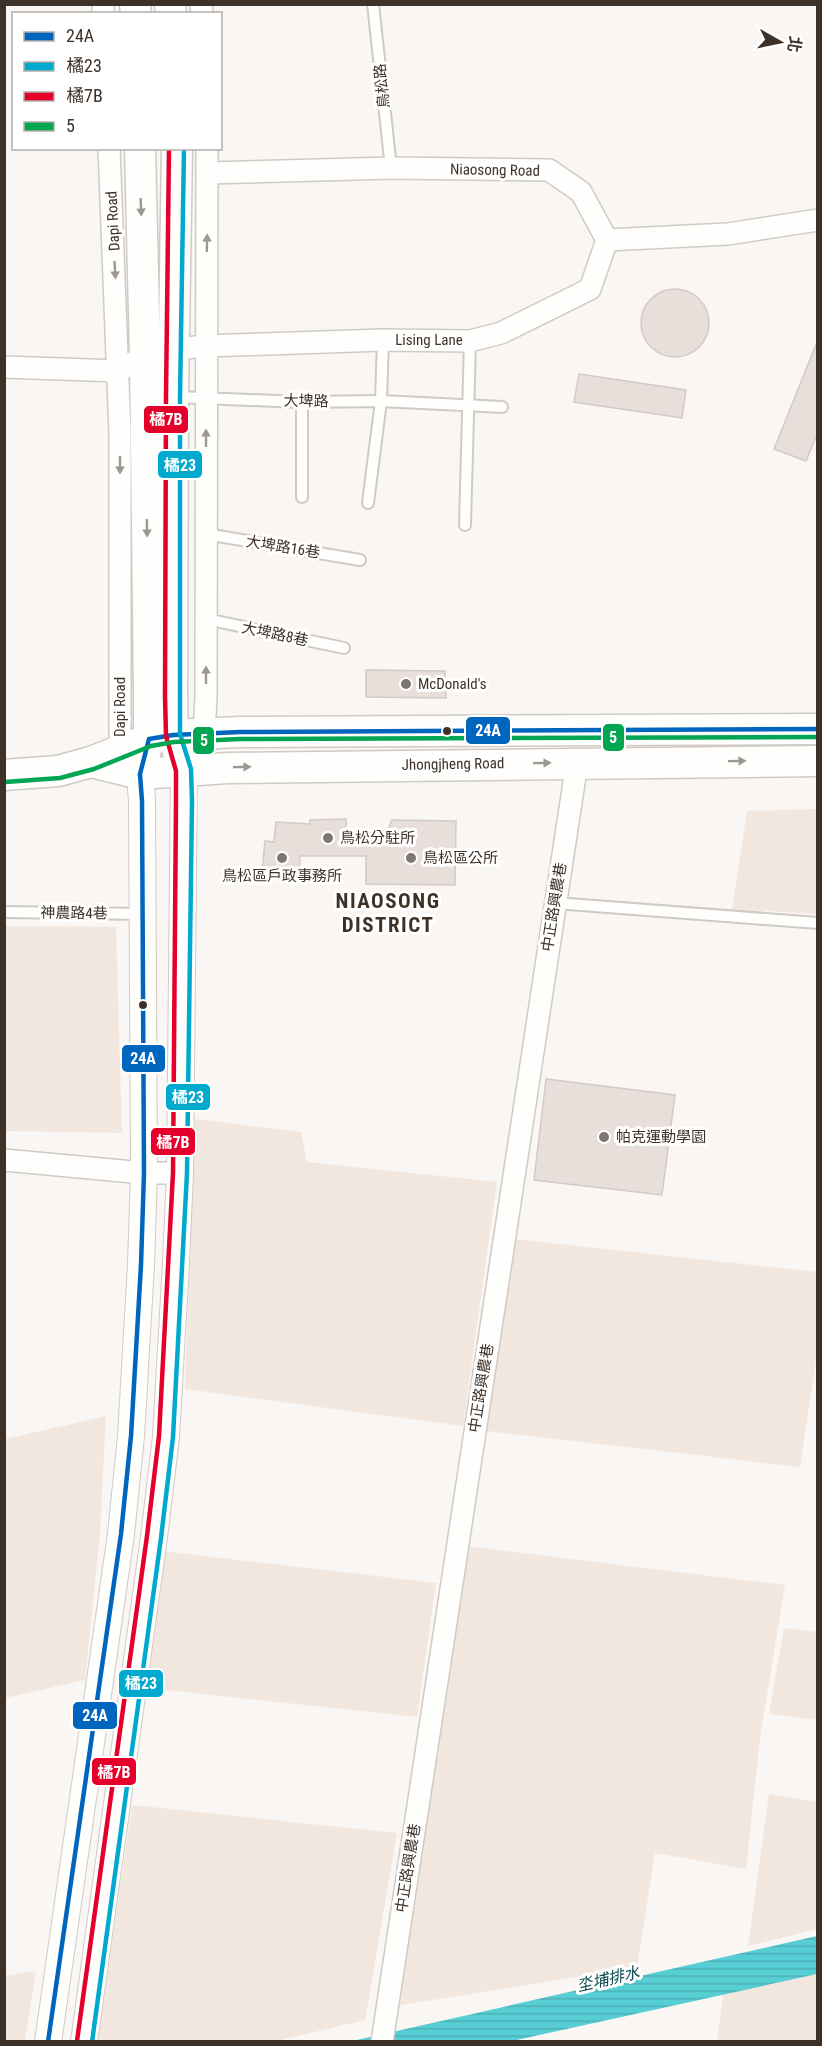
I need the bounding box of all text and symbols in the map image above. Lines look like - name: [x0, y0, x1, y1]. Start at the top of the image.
- legend: [12, 12, 222, 150]
- north arrow: [750, 12, 810, 72]
- text: 24A: [66, 25, 95, 46]
- text: 北: [784, 35, 805, 54]
- text: 橘23: [66, 55, 102, 76]
- street label: 鳥松路: [371, 63, 393, 109]
- text: 橘7B: [66, 85, 103, 106]
- text: 5: [66, 115, 75, 136]
- street label: Niaosong Road: [450, 160, 540, 180]
- street label: Dapi Road: [102, 190, 124, 252]
- one-way arrow: [137, 197, 146, 216]
- one-way arrow: [202, 234, 212, 253]
- one-way arrow: [110, 260, 119, 279]
- street label: Lising Lane: [395, 331, 463, 349]
- street label: 大埤路: [283, 392, 329, 410]
- line badge: 橘7B: [143, 405, 189, 434]
- text: 橘7B: [148, 410, 183, 429]
- one-way arrow: [201, 429, 211, 448]
- line badge: 橘23: [157, 450, 203, 479]
- one-way arrow: [115, 455, 125, 474]
- text: 橘23: [163, 456, 196, 475]
- one-way arrow: [142, 518, 152, 537]
- street label: 大埤路16巷: [245, 532, 321, 562]
- street label: 大埤路8巷: [240, 618, 310, 650]
- one-way arrow: [201, 666, 211, 685]
- place label: McDonald's: [418, 675, 487, 693]
- street label: Dapi Road: [111, 677, 129, 737]
- marker: McDonald's: [399, 677, 413, 691]
- line badge: 24A: [465, 716, 511, 745]
- text: 24A: [475, 721, 501, 740]
- line badge: 5: [602, 723, 625, 752]
- unlabelled marker: [441, 725, 453, 737]
- line badge: 5: [192, 726, 215, 755]
- text: 5: [609, 728, 617, 747]
- text: 5: [200, 731, 208, 750]
- street label: Jhongjheng Road: [402, 754, 504, 774]
- one-way arrow: [728, 756, 747, 766]
- one-way arrow: [533, 758, 552, 768]
- one-way arrow: [233, 763, 252, 772]
- place label: 鳥松分駐所: [340, 829, 415, 847]
- marker: 鳥松分駐所: [321, 831, 335, 845]
- place label: 鳥松區公所: [423, 849, 498, 867]
- marker: 鳥松區戶政事務所: [275, 851, 289, 865]
- marker: 鳥松區公所: [404, 851, 418, 865]
- street label: 中正路興農巷: [538, 861, 570, 953]
- place label: 鳥松區戶政事務所: [222, 867, 342, 885]
- district label: NIAOSONG DISTRICT: [336, 889, 440, 937]
- street label: 神農路4巷: [40, 903, 108, 923]
- unlabelled marker: [137, 999, 149, 1011]
- line badge: 24A: [121, 1044, 166, 1073]
- text: 24A: [130, 1049, 156, 1068]
- line badge: 橘23: [165, 1083, 211, 1111]
- text: 橘23: [171, 1088, 204, 1107]
- line badge: 橘7B: [150, 1127, 196, 1156]
- place label: 帕克運動學園: [616, 1128, 706, 1146]
- marker: 帕克運動學園: [597, 1130, 611, 1144]
- text: 橘7B: [155, 1133, 190, 1152]
- street label: 中正路興農巷: [465, 1342, 497, 1434]
- line badge: 橘23: [118, 1669, 164, 1698]
- text: 橘23: [124, 1674, 157, 1693]
- line badge: 24A: [72, 1701, 118, 1730]
- text: 24A: [82, 1706, 108, 1725]
- line badge: 橘7B: [91, 1757, 137, 1786]
- text: 橘7B: [96, 1763, 131, 1782]
- street label: 中正路興農巷: [392, 1822, 424, 1914]
- water label: 坔埔排水: [575, 1962, 642, 1995]

